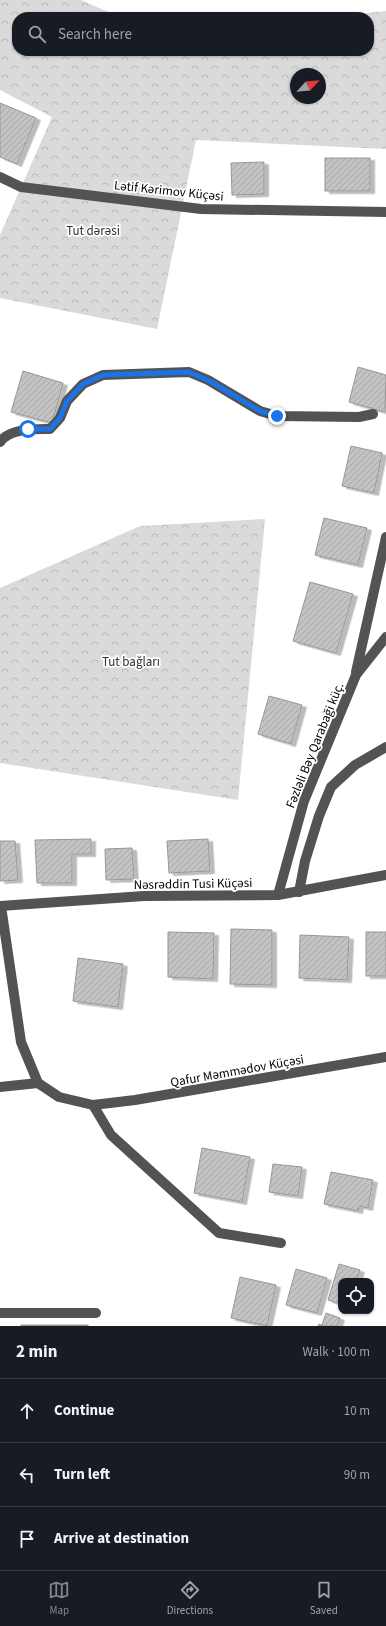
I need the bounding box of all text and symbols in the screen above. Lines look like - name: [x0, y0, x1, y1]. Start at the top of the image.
- search box: [12, 12, 374, 56]
- icon: search: [26, 23, 48, 45]
- text: Search here: [58, 24, 132, 45]
- north arrow: [290, 68, 326, 104]
- street label: Lətif Kərimov Küçəsi: [113, 176, 225, 206]
- park label: Tut dərəsi: [66, 222, 120, 240]
- route end: [268, 407, 286, 425]
- route start: [19, 420, 37, 438]
- park label: Tut bağları: [102, 653, 160, 671]
- street label: Fəzləli Bəy Qarabaği küç.: [281, 680, 348, 811]
- street label: Nəsrəddin Tusi Küçəsi: [134, 874, 253, 894]
- street label: Qafur Məmmədov Küçəsi: [169, 1050, 305, 1092]
- map controls: [338, 1278, 374, 1314]
- button: locate: [338, 1278, 374, 1314]
- text: 2 min: [16, 1340, 57, 1364]
- text: Walk · 100 m: [302, 1343, 370, 1361]
- icon: ahead: [16, 1400, 38, 1422]
- text: Continue: [54, 1400, 114, 1421]
- text: 10 m: [344, 1402, 370, 1420]
- icon: left: [16, 1464, 38, 1486]
- text: Turn left: [54, 1464, 110, 1485]
- text: 90 m: [344, 1466, 370, 1484]
- icon: arrive: [16, 1528, 38, 1550]
- text: Arrive at destination: [54, 1528, 189, 1549]
- tab: Map: [48, 1579, 70, 1618]
- tab: Directions: [167, 1579, 213, 1618]
- tab: Saved: [310, 1579, 338, 1618]

